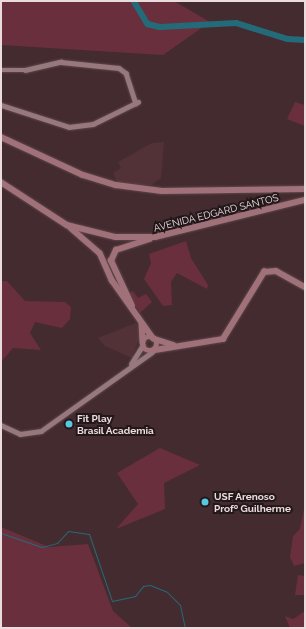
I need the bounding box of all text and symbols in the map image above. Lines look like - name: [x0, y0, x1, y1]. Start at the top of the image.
- street label: AVENIDA EDGARD SANTOS: [152, 192, 280, 234]
- place label: Fit Play Brasil Academia: [77, 412, 154, 436]
- marker: Fit Play Brasil Academia: [64, 419, 74, 429]
- place label: USF Arenoso Profº Guilherme: [214, 490, 291, 514]
- marker: USF Arenoso Profº Guilherme: [199, 496, 211, 508]

